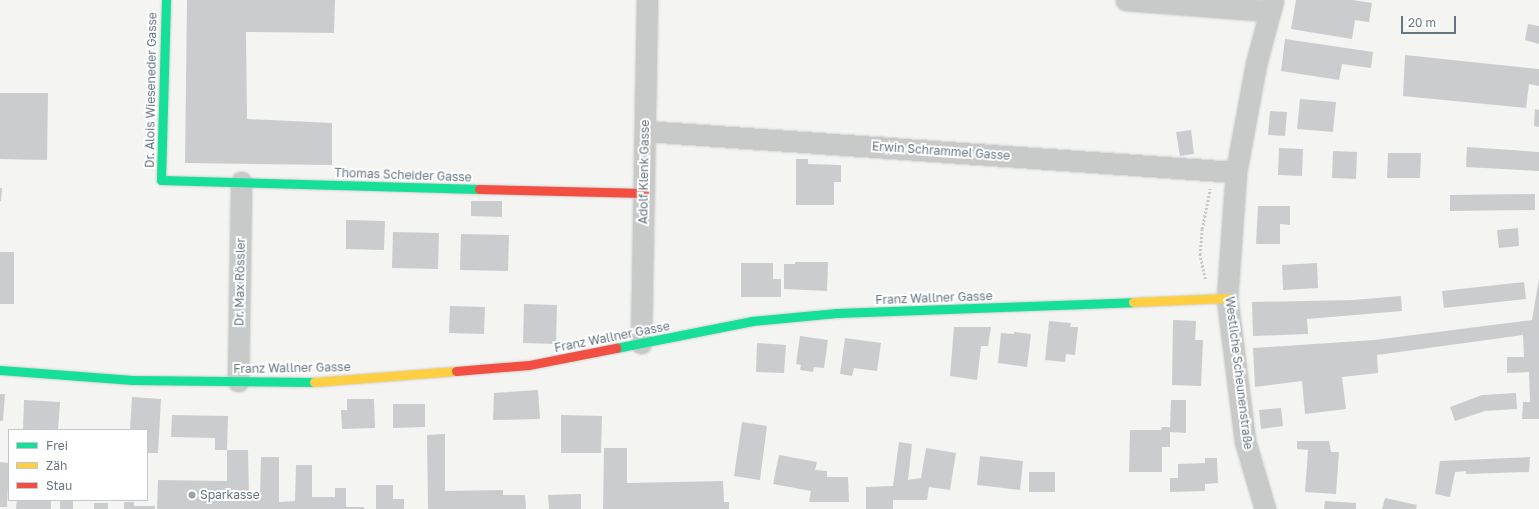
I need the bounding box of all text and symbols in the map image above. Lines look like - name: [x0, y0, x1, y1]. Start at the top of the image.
- scale bar: [1403, 8, 1458, 34]
- street label: Dr. Alois Wieseneder Gasse: [142, 12, 160, 168]
- text: 20 m: [1408, 15, 1436, 30]
- street label: Adolf Klenk Gasse: [636, 120, 652, 224]
- street label: Erwin Schrammel Gasse: [871, 139, 1011, 163]
- street label: Thomas Scheider Gasse: [334, 165, 472, 185]
- street label: Dr. Max Rössler: [232, 238, 248, 326]
- street label: Franz Wallner Gasse: [875, 289, 993, 307]
- street label: Westliche Scheunenstraße: [1222, 296, 1256, 450]
- street label: Franz Wallner Gasse: [553, 319, 671, 355]
- street label: Franz Wallner Gasse: [233, 360, 351, 376]
- legend: [8, 429, 148, 501]
- text: Frei: [46, 438, 68, 453]
- text: Zäh: [46, 458, 67, 473]
- text: Stau: [46, 478, 72, 493]
- place label: Sparkasse: [200, 488, 260, 502]
- marker: Sparkasse: [187, 490, 197, 500]

